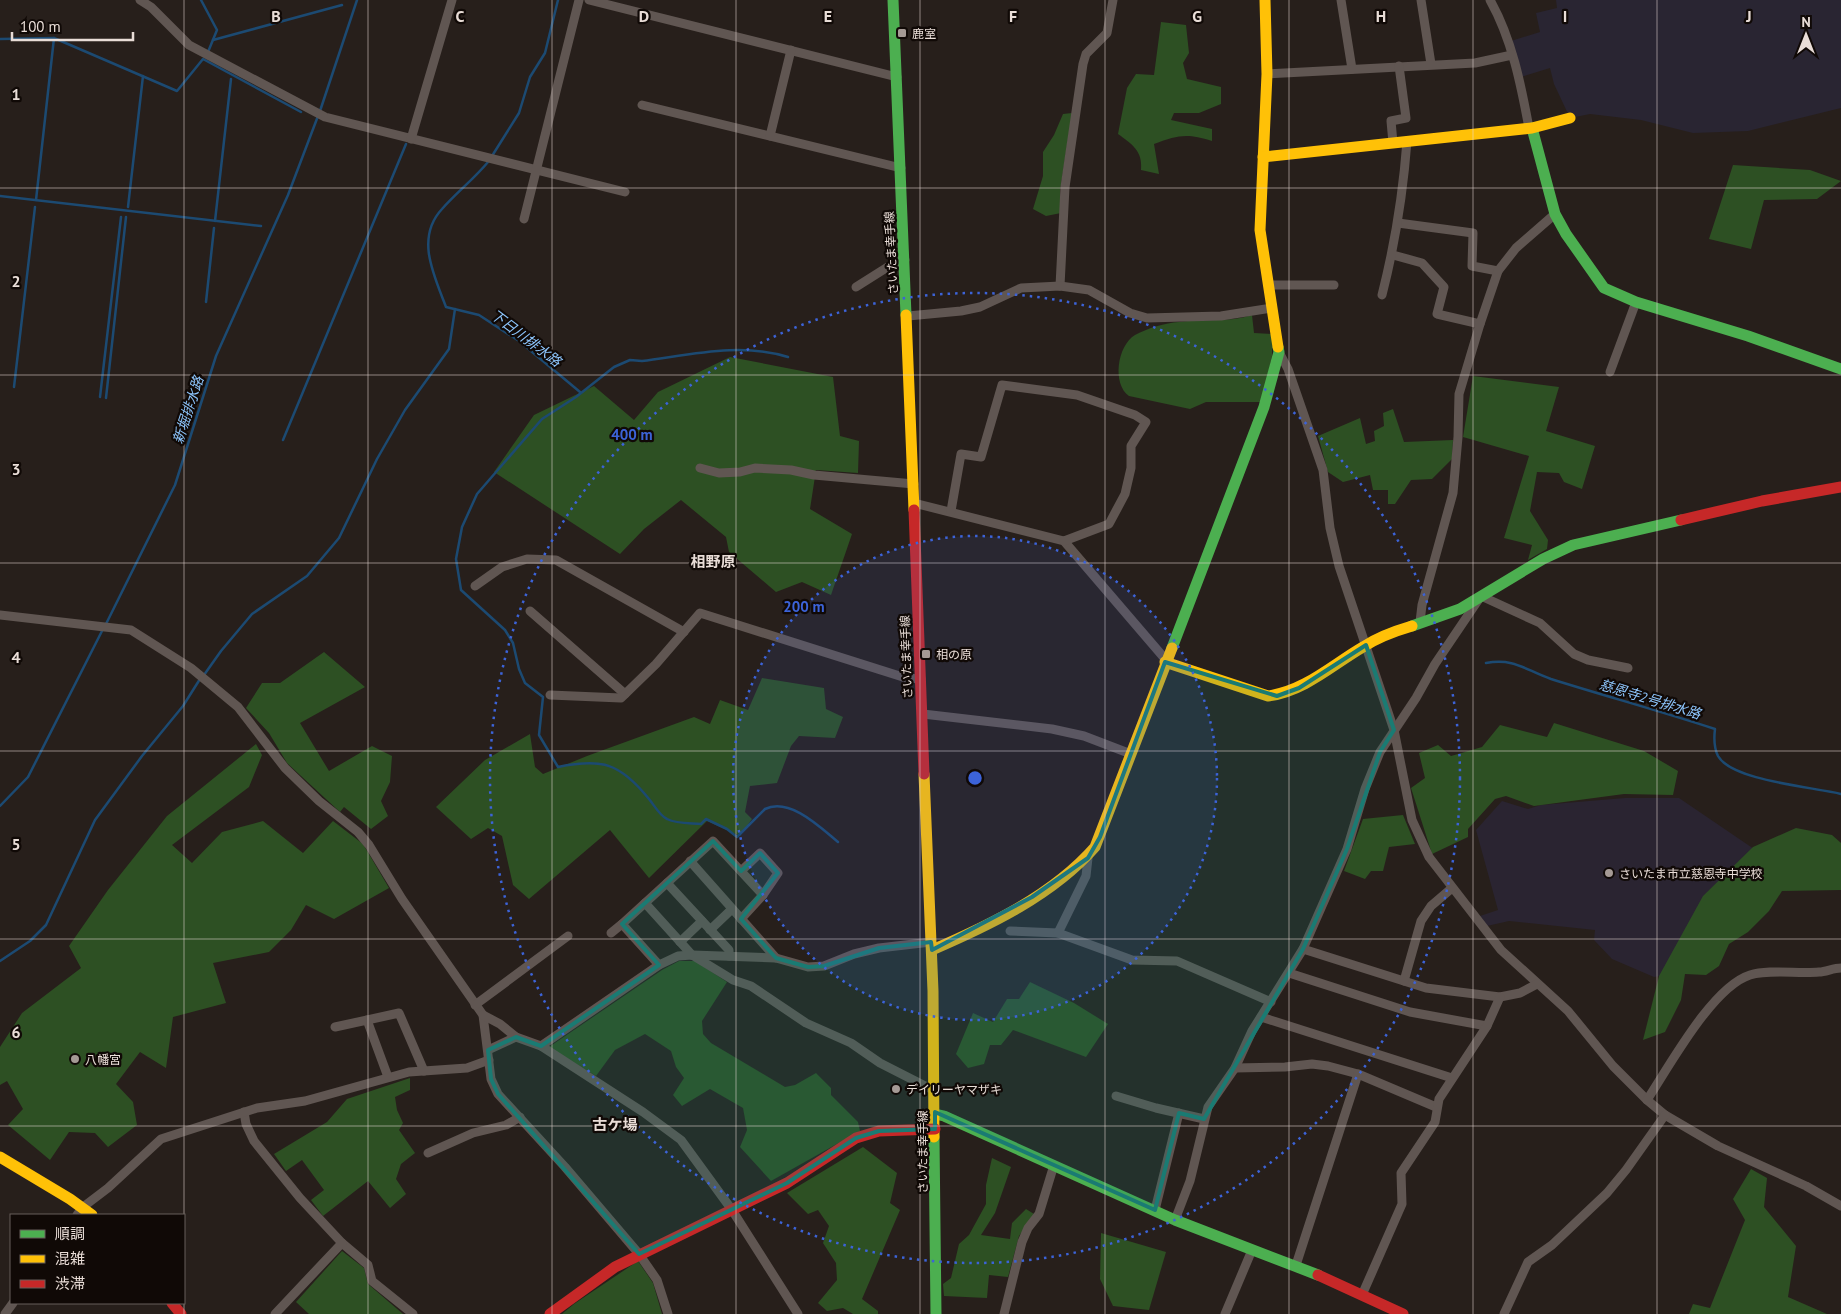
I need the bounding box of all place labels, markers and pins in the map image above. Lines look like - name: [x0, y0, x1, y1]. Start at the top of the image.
- place label: 鹿室: [912, 26, 936, 41]
- marker: 鹿室: [896, 27, 908, 39]
- place label: 相の原: [936, 647, 972, 662]
- marker: 相の原: [920, 648, 932, 660]
- centre of rings: [966, 769, 984, 787]
- place label: さいたま市立慈恩寺中学校: [1619, 866, 1763, 881]
- marker: さいたま市立慈恩寺中学校: [1603, 867, 1615, 879]
- place label: 八幡宮: [85, 1052, 121, 1067]
- marker: 八幡宮: [69, 1053, 81, 1065]
- place label: デイリーヤマザキ: [906, 1082, 1002, 1097]
- marker: デイリーヤマザキ: [890, 1083, 902, 1095]

